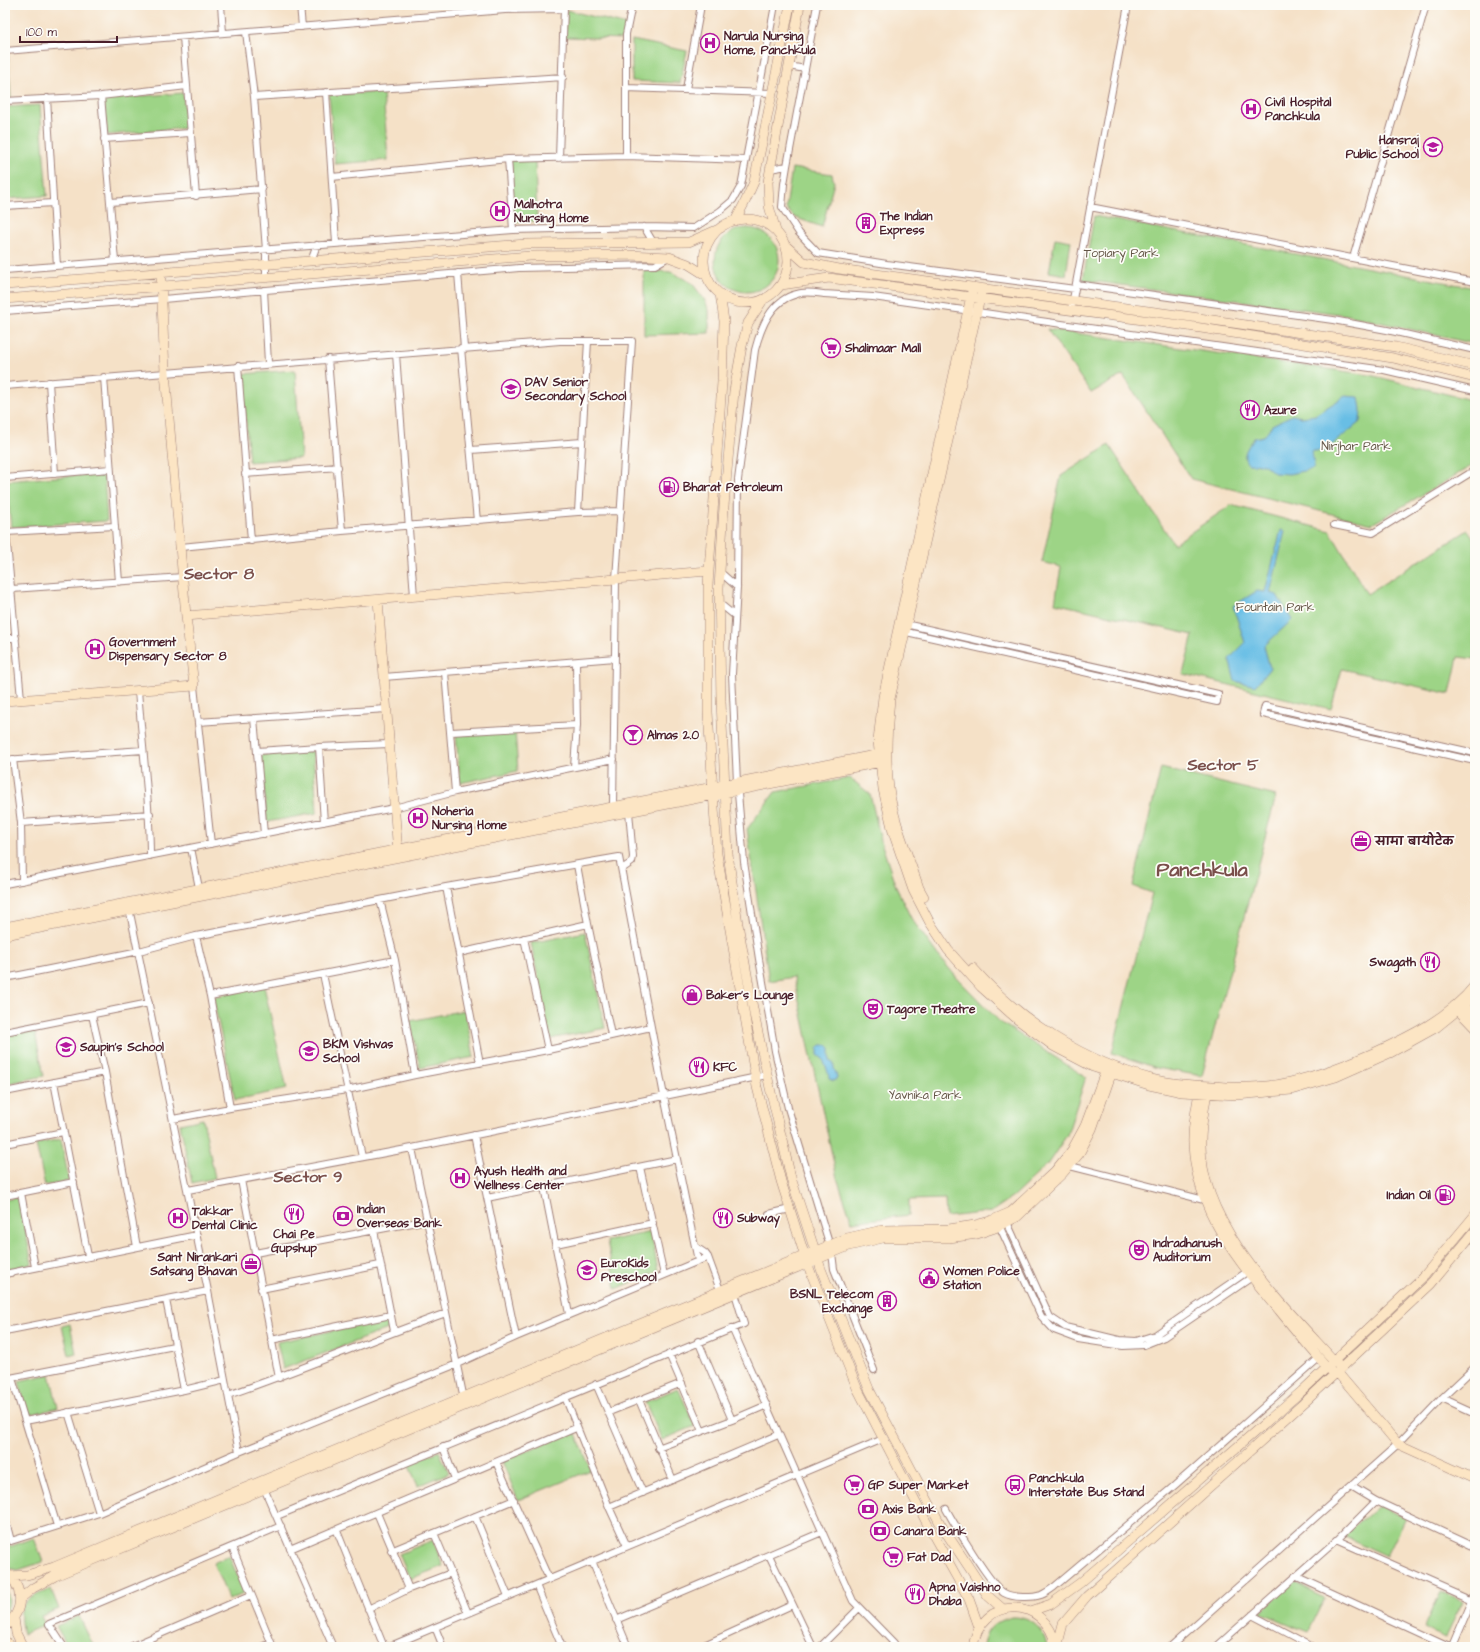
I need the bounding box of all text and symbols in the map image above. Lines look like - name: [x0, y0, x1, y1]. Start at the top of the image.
- scale bar: [20, 18, 117, 44]
- text: 100 m: [26, 24, 57, 41]
- place label: Narula Nursing Home, Panchkula: [724, 28, 816, 59]
- hospital icon: Narula Nursing Home, Panchkula: [699, 32, 721, 54]
- place label: Civil Hospital Panchkula: [1265, 94, 1332, 125]
- hospital icon: Civil Hospital Panchkula: [1240, 98, 1262, 120]
- place label: Hansraj Public School: [1346, 132, 1420, 163]
- school or university icon: Hansraj Public School: [1422, 136, 1444, 158]
- place label: Malhotra Nursing Home: [514, 196, 589, 229]
- hospital icon: Malhotra Nursing Home: [489, 200, 511, 222]
- place label: The Indian Express: [879, 208, 933, 240]
- building icon: The Indian Express: [855, 212, 877, 234]
- park label: Topiary Park: [1084, 245, 1159, 263]
- supermarket icon: Shalimaar Mall: [820, 337, 842, 359]
- place label: Shalimaar Mall: [844, 340, 921, 357]
- place label: DAV Senior Secondary School: [524, 374, 627, 406]
- school or university icon: DAV Senior Secondary School: [500, 378, 522, 400]
- restaurant icon: Azure: [1239, 399, 1261, 421]
- place label: Azure: [1264, 402, 1297, 419]
- park label: Nirjhar Park: [1321, 438, 1391, 455]
- fuel station icon: Bharat Petroleum: [658, 476, 680, 498]
- place label: Bharat Petroleum: [683, 479, 783, 496]
- district label: Sector 8: [183, 563, 255, 585]
- park label: Fountain Park: [1236, 599, 1315, 616]
- place label: Government Dispensary Sector 8: [109, 634, 227, 666]
- hospital icon: Government Dispensary Sector 8: [84, 638, 106, 660]
- bar icon: Almas 2.0: [622, 724, 644, 746]
- place label: Almas 2.0: [647, 727, 699, 744]
- district label: Sector 5: [1186, 754, 1259, 776]
- place label: Noheria Nursing Home: [432, 803, 507, 836]
- hospital icon: Noheria Nursing Home: [407, 807, 429, 829]
- office icon: सामा बायोटेक: [1350, 830, 1372, 852]
- place label: सामा बायोटेक: [1374, 832, 1455, 850]
- district label: Panchkula: [1156, 856, 1248, 884]
- restaurant icon: Swagath: [1419, 951, 1441, 973]
- place label: Swagath: [1368, 954, 1417, 973]
- shop icon: Baker's Lounge: [681, 984, 703, 1006]
- place label: Baker's Lounge: [706, 987, 794, 1006]
- theatre icon: Tagore Theatre: [862, 998, 884, 1020]
- place label: Tagore Theatre: [886, 1001, 976, 1020]
- school or university icon: Saupin's School: [55, 1036, 77, 1058]
- place label: BKM Vishvas School: [322, 1036, 393, 1067]
- place label: Saupin's School: [79, 1039, 164, 1057]
- school or university icon: BKM Vishvas School: [298, 1040, 320, 1062]
- restaurant icon: KFC: [688, 1056, 710, 1078]
- place label: KFC: [713, 1059, 738, 1076]
- park label: Yavnika Park: [889, 1087, 962, 1104]
- place label: Ayush Health and Wellness Center: [473, 1163, 568, 1194]
- district label: Sector 9: [273, 1166, 342, 1188]
- hospital icon: Ayush Health and Wellness Center: [449, 1167, 471, 1189]
- fuel station icon: Indian Oil: [1434, 1184, 1456, 1206]
- place label: Indian Oil: [1387, 1187, 1431, 1204]
- place label: Indian Overseas Bank: [357, 1201, 442, 1232]
- place label: Takkar Dental Clinic: [191, 1203, 258, 1234]
- restaurant icon: Chai Pe Gupshup: [283, 1203, 305, 1225]
- bank icon: Indian Overseas Bank: [332, 1205, 354, 1227]
- hospital icon: Takkar Dental Clinic: [167, 1207, 189, 1229]
- restaurant icon: Subway: [712, 1207, 734, 1229]
- place label: Subway: [736, 1210, 780, 1228]
- place label: Chai Pe Gupshup: [271, 1226, 317, 1258]
- place label: Indradhanush Auditorium: [1153, 1235, 1223, 1266]
- theatre icon: Indradhanush Auditorium: [1128, 1239, 1150, 1261]
- place label: Sant Nirankari Satsang Bhavan: [149, 1249, 237, 1282]
- office icon: Sant Nirankari Satsang Bhavan: [240, 1253, 262, 1275]
- place label: EuroKids Preschool: [601, 1255, 657, 1286]
- school or university icon: EuroKids Preschool: [576, 1259, 598, 1281]
- place label: Women Police Station: [942, 1263, 1020, 1294]
- public building icon: Women Police Station: [918, 1267, 940, 1289]
- place label: BSNL Telecom Exchange: [790, 1286, 874, 1319]
- building icon: BSNL Telecom Exchange: [876, 1290, 898, 1312]
- place label: Panchkula Interstate Bus Stand: [1029, 1470, 1145, 1501]
- supermarket icon: GP Super Market: [843, 1474, 865, 1496]
- bus stop icon: Panchkula Interstate Bus Stand: [1004, 1474, 1026, 1496]
- place label: GP Super Market: [868, 1477, 969, 1495]
- bank icon: Axis Bank: [857, 1498, 879, 1520]
- place label: Axis Bank: [882, 1501, 937, 1518]
- bank icon: Canara Bank: [869, 1520, 891, 1542]
- place label: Canara Bank: [894, 1523, 967, 1540]
- supermarket icon: Fat Dad: [882, 1546, 904, 1568]
- place label: Fat Dad: [907, 1549, 952, 1566]
- place label: Apna Vaishno Dhaba: [929, 1579, 1001, 1610]
- restaurant icon: Apna Vaishno Dhaba: [904, 1583, 926, 1605]

